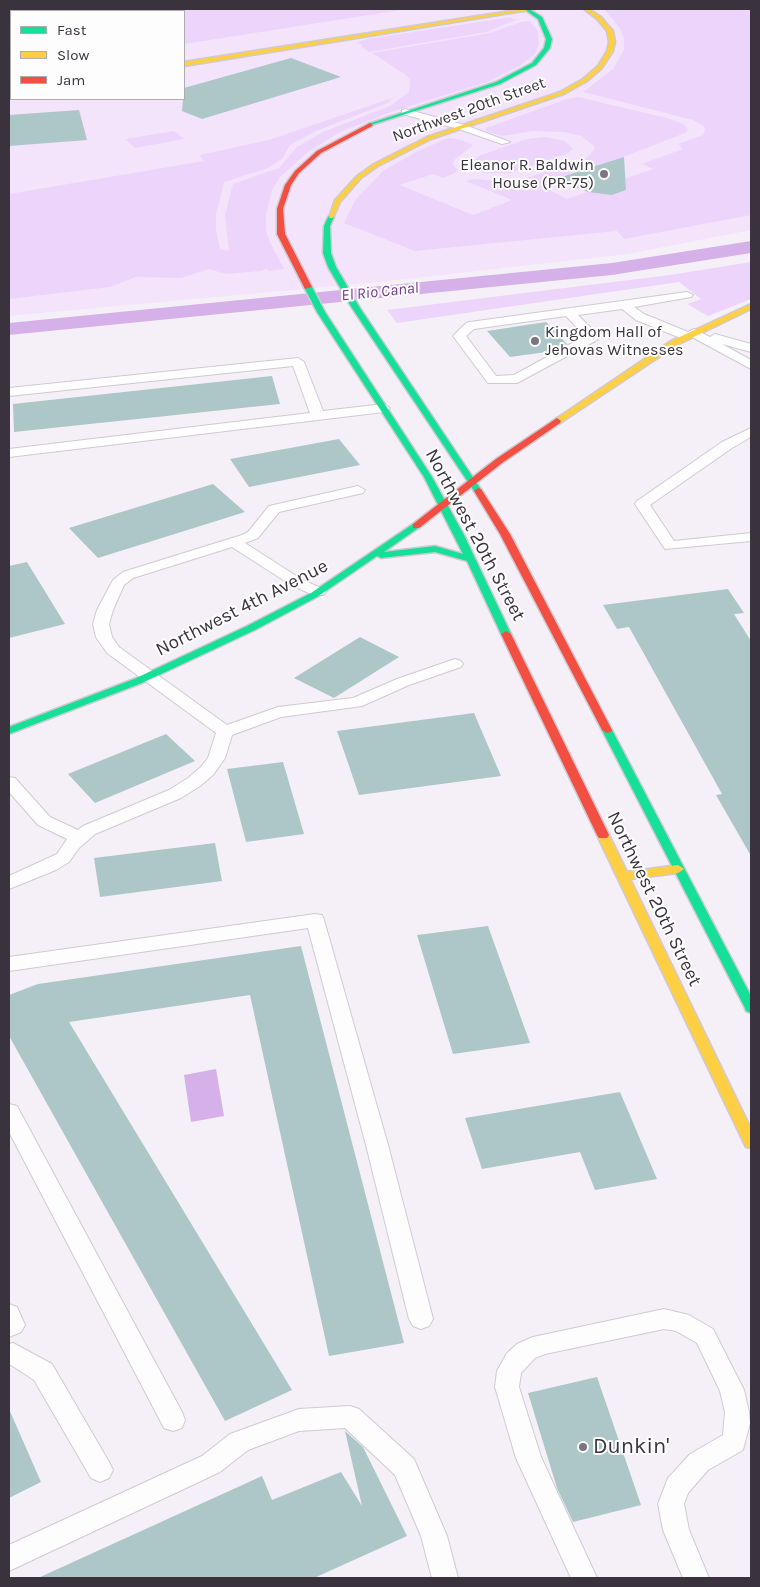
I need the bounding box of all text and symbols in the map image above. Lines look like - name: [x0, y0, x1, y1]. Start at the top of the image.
- legend: [10, 10, 185, 100]
- text: Fast: [57, 21, 86, 39]
- text: Slow: [57, 46, 89, 64]
- text: Jam: [57, 71, 85, 89]
- street label: Northwest 20th Street: [390, 73, 548, 147]
- place label: Eleanor R. Baldwin House (PR-75): [460, 155, 594, 193]
- marker: Eleanor R. Baldwin House (PR-75): [598, 168, 610, 180]
- water label: El Rio Canal: [340, 278, 420, 306]
- place label: Kingdom Hall of Jehovas Witnesses: [545, 322, 684, 360]
- marker: Kingdom Hall of Jehovas Witnesses: [529, 335, 541, 347]
- street label: Northwest 20th Street: [420, 445, 530, 625]
- street label: Northwest 4th Avenue: [152, 555, 332, 661]
- street label: Northwest 20th Street: [602, 808, 706, 990]
- place label: Dunkin': [593, 1434, 669, 1460]
- marker: Dunkin': [577, 1441, 589, 1453]

